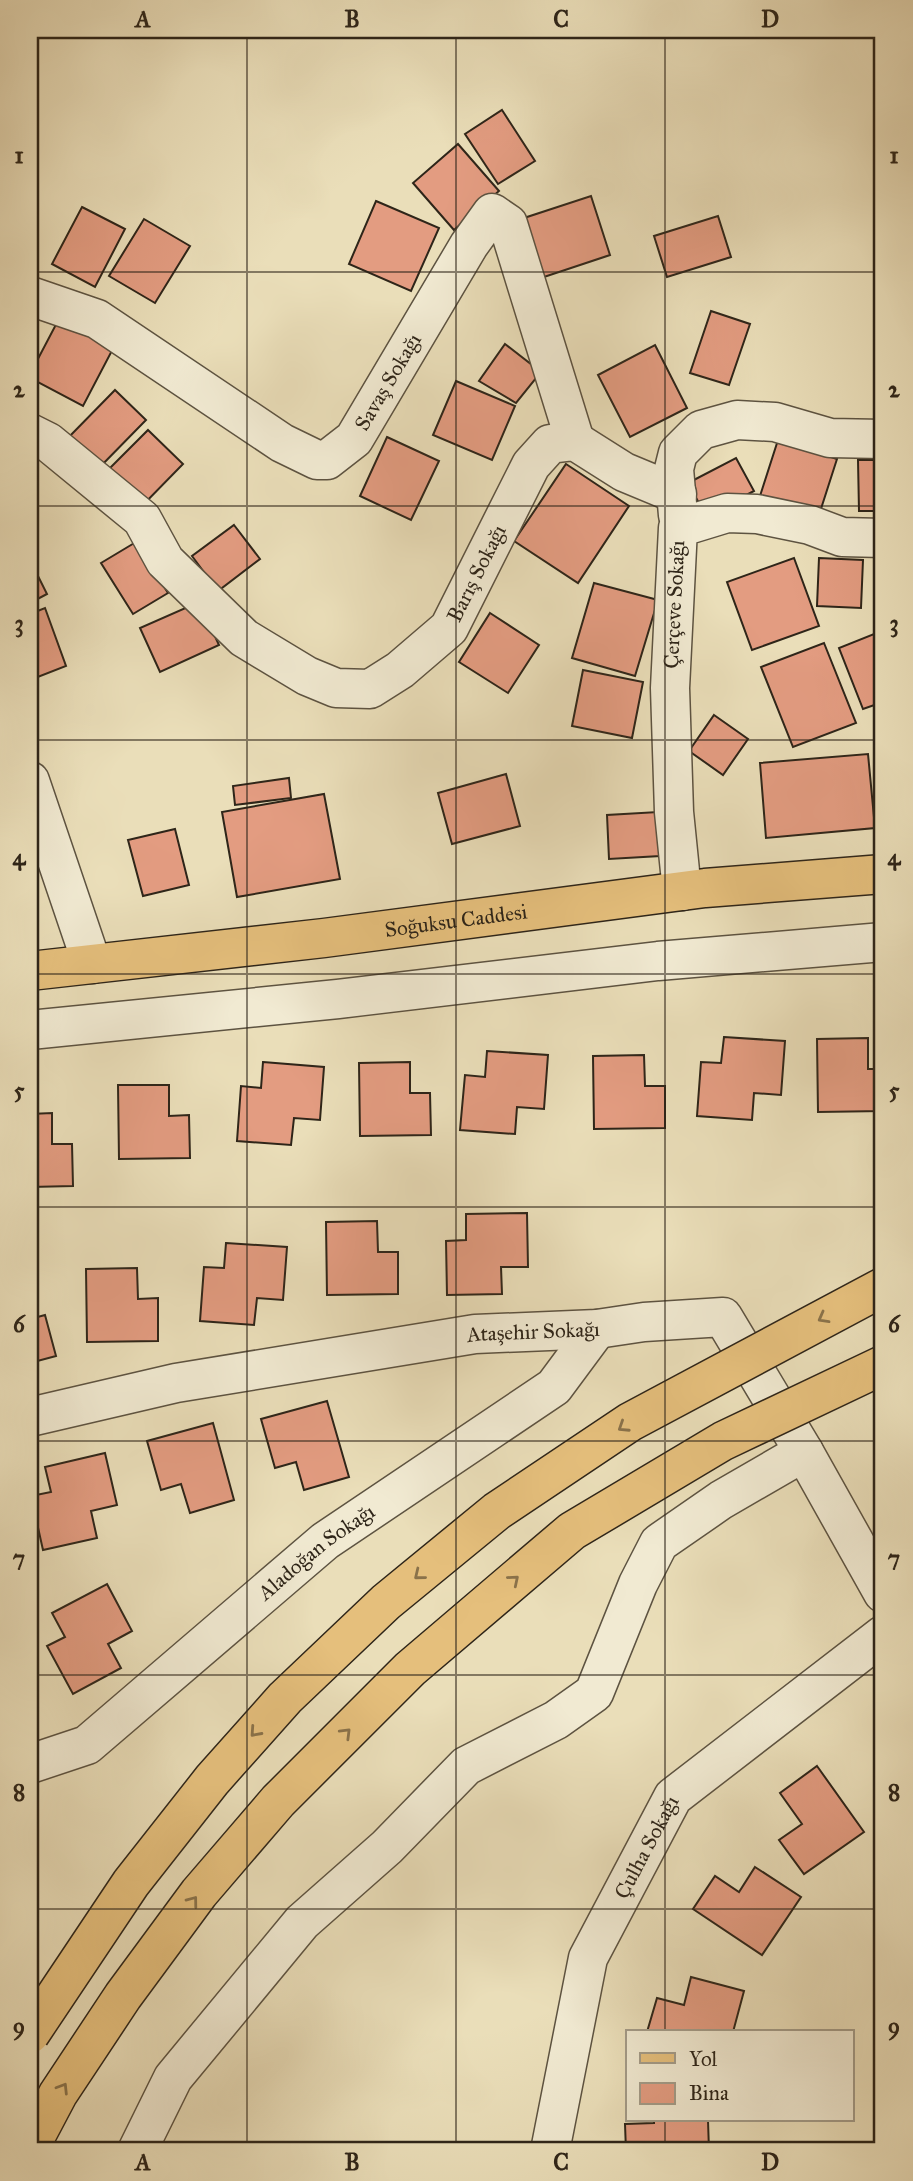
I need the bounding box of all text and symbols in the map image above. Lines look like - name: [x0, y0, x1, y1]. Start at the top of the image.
- text: A: [133, 5, 151, 33]
- text: B: [344, 5, 360, 33]
- text: C: [553, 5, 569, 33]
- text: D: [761, 5, 779, 33]
- text: 1: [14, 141, 24, 169]
- text: 1: [889, 141, 899, 169]
- street label: Savaş Sokağı: [349, 328, 427, 435]
- text: 2: [13, 375, 25, 403]
- text: 2: [888, 375, 900, 403]
- street label: Barış Sokağı: [441, 520, 512, 626]
- street label: Çerçeve Sokağı: [658, 540, 690, 669]
- text: 3: [14, 609, 24, 638]
- text: 3: [889, 609, 899, 638]
- text: 4: [13, 843, 27, 871]
- text: 4: [888, 843, 902, 871]
- street label: Soğuksu Caddesi: [383, 898, 529, 943]
- text: 5: [14, 1076, 25, 1104]
- text: 5: [889, 1076, 900, 1104]
- text: 6: [13, 1310, 26, 1338]
- one-way arrow: [817, 1310, 830, 1323]
- text: 6: [888, 1310, 901, 1338]
- street label: Ataşehir Sokağı: [463, 1316, 600, 1348]
- one-way arrow: [618, 1419, 631, 1432]
- street label: Aladoğan Sokağı: [252, 1498, 380, 1606]
- text: 7: [13, 1544, 25, 1572]
- text: 7: [888, 1544, 900, 1572]
- one-way arrow: [415, 1567, 428, 1579]
- one-way arrow: [506, 1576, 519, 1588]
- one-way arrow: [251, 1724, 263, 1737]
- one-way arrow: [338, 1729, 350, 1741]
- text: 8: [13, 1778, 25, 1806]
- text: 8: [888, 1778, 900, 1806]
- street label: Çulha Sokağı: [609, 1791, 685, 1903]
- one-way arrow: [185, 1896, 197, 1909]
- text: 9: [13, 2012, 25, 2041]
- text: 9: [888, 2012, 900, 2041]
- legend: [626, 2030, 853, 2122]
- text: Yol: [689, 2046, 718, 2072]
- text: Bina: [689, 2080, 729, 2106]
- one-way arrow: [55, 2082, 68, 2095]
- text: A: [133, 2148, 151, 2176]
- text: B: [344, 2148, 360, 2176]
- text: C: [553, 2148, 569, 2176]
- text: D: [761, 2148, 779, 2176]

